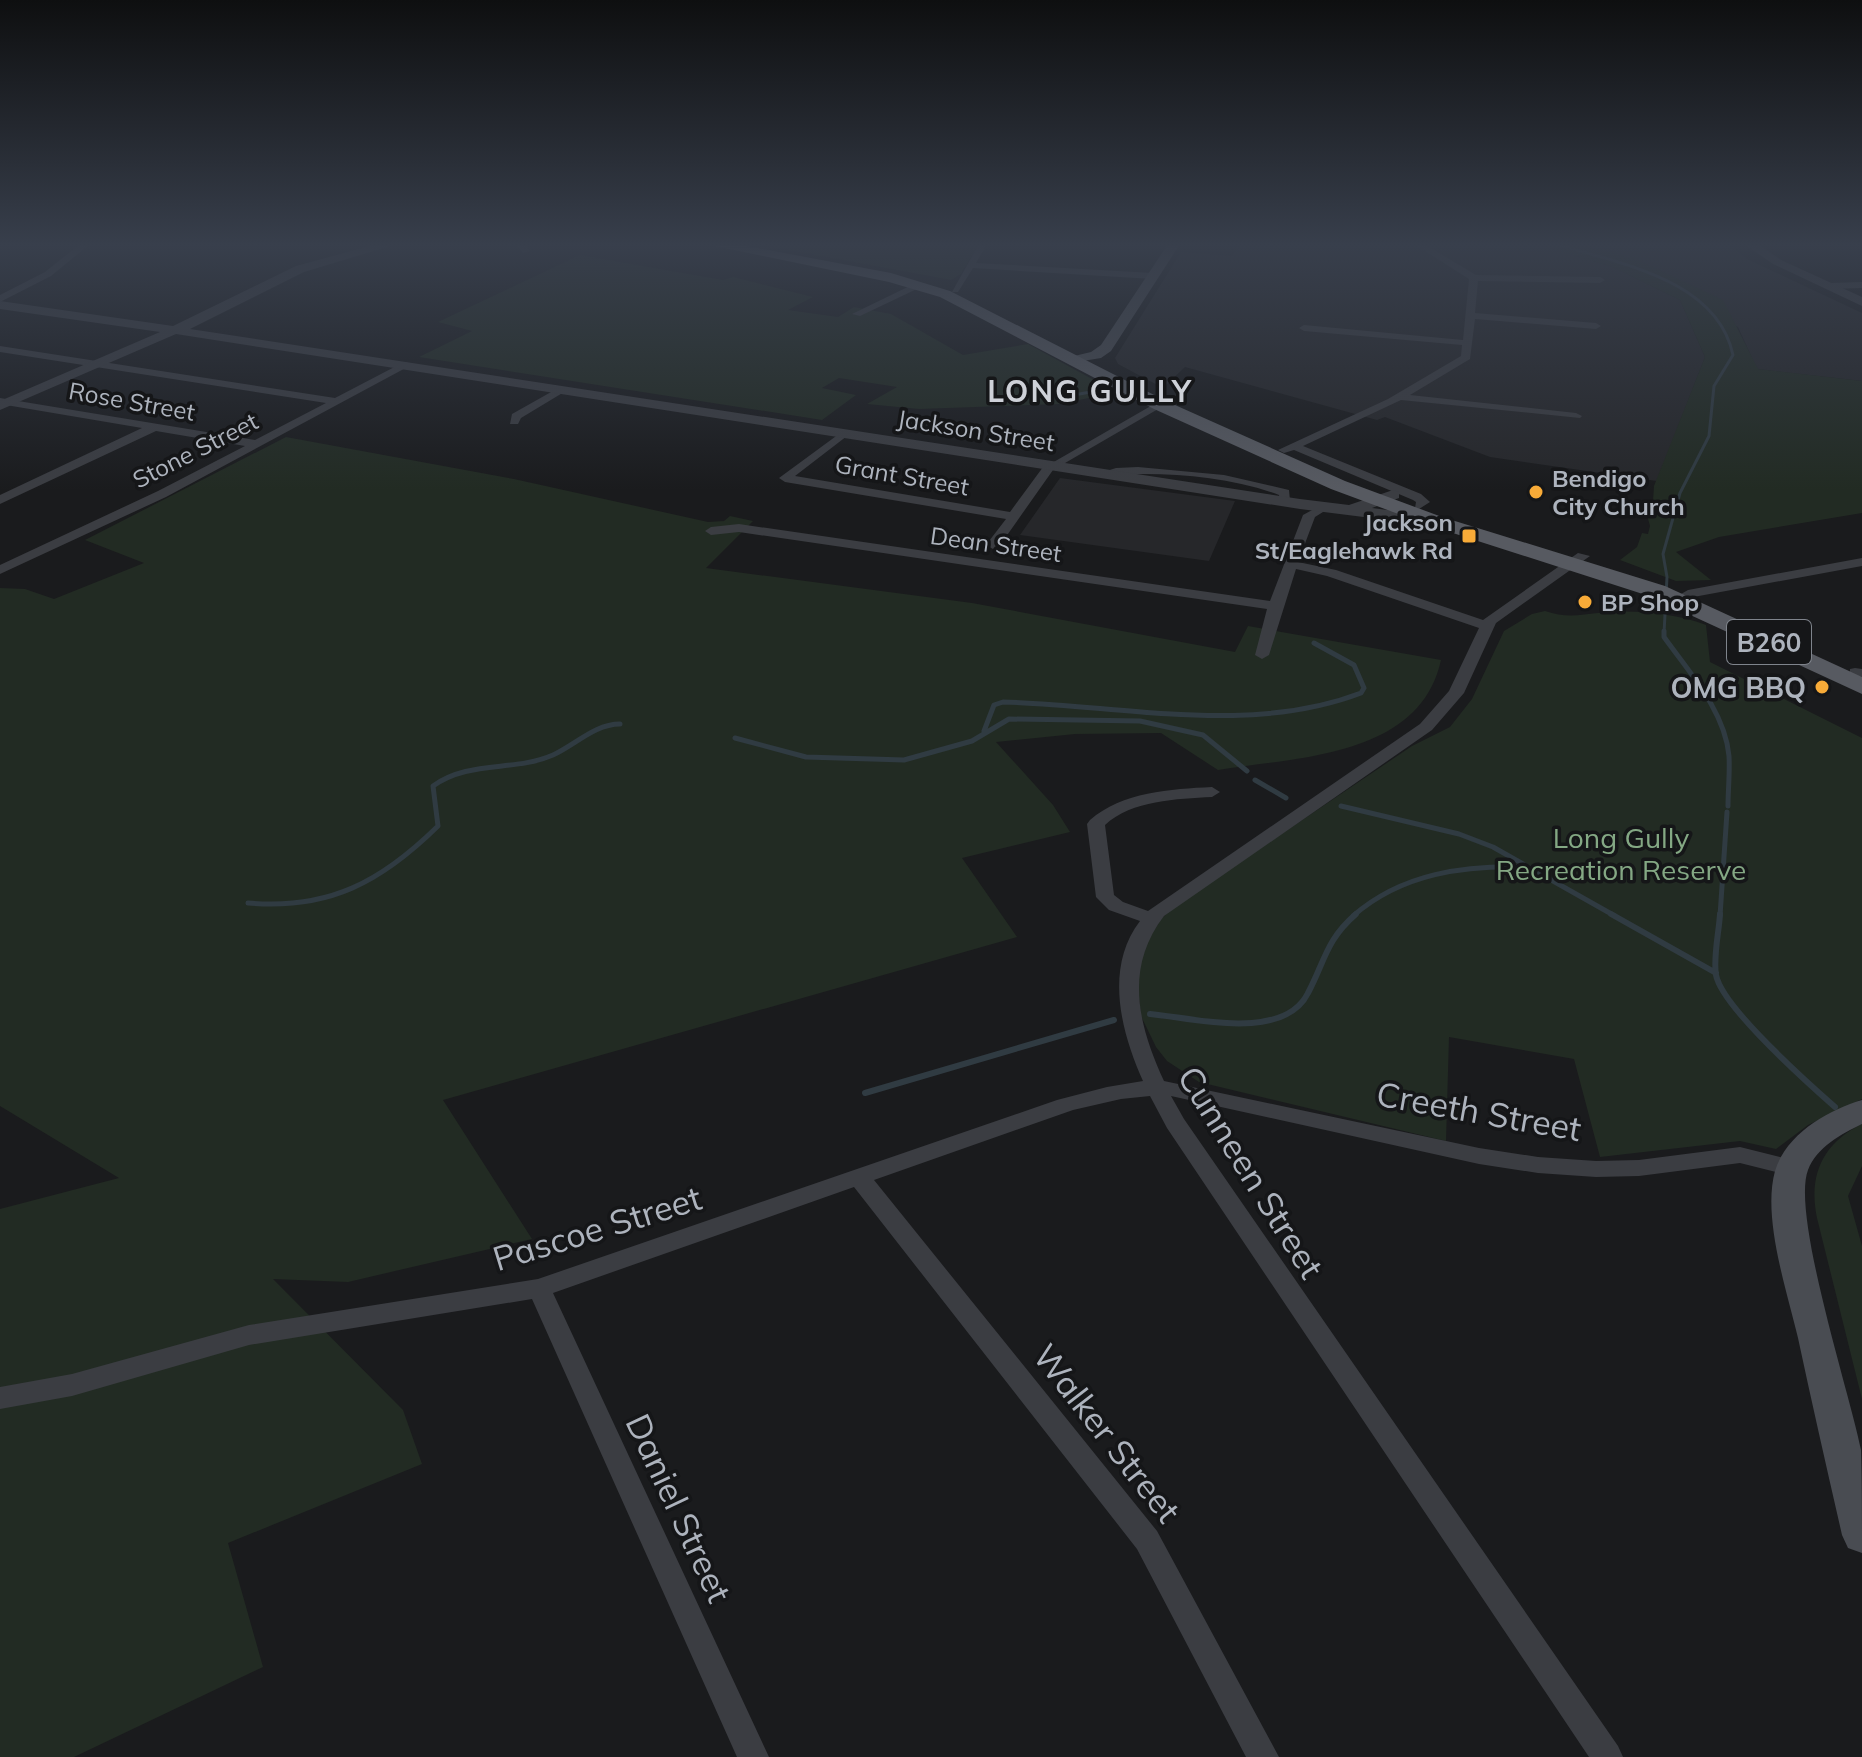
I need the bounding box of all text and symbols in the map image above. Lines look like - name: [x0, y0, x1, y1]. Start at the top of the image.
- district label: LONG GULLY: [987, 372, 1193, 410]
- street label: Rose Street: [67, 375, 197, 427]
- street label: Jackson Street: [895, 403, 1057, 457]
- street label: Stone Street: [127, 406, 263, 494]
- street label: Grant Street: [833, 448, 971, 502]
- place label: Bendigo City Church: [1552, 463, 1685, 521]
- marker: Bendigo City Church: [1527, 483, 1545, 501]
- place label: Jackson St/Eaglehawk Rd: [1255, 507, 1453, 565]
- street label: Dean Street: [929, 520, 1063, 568]
- marker: Jackson St/Eaglehawk Rd: [1460, 527, 1478, 545]
- place label: BP Shop: [1601, 587, 1699, 617]
- marker: BP Shop: [1576, 593, 1594, 611]
- road number: B260: [1727, 620, 1811, 664]
- place label: OMG BBQ: [1671, 670, 1806, 705]
- marker: OMG BBQ: [1813, 678, 1831, 696]
- park label: Long Gully Recreation Reserve: [1496, 820, 1746, 887]
- street label: Cunneen Street: [1169, 1058, 1333, 1286]
- street label: Creeth Street: [1373, 1072, 1585, 1150]
- street label: Pascoe Street: [487, 1176, 707, 1280]
- street label: Walker Street: [1024, 1335, 1190, 1531]
- street label: Daniel Street: [617, 1407, 741, 1609]

